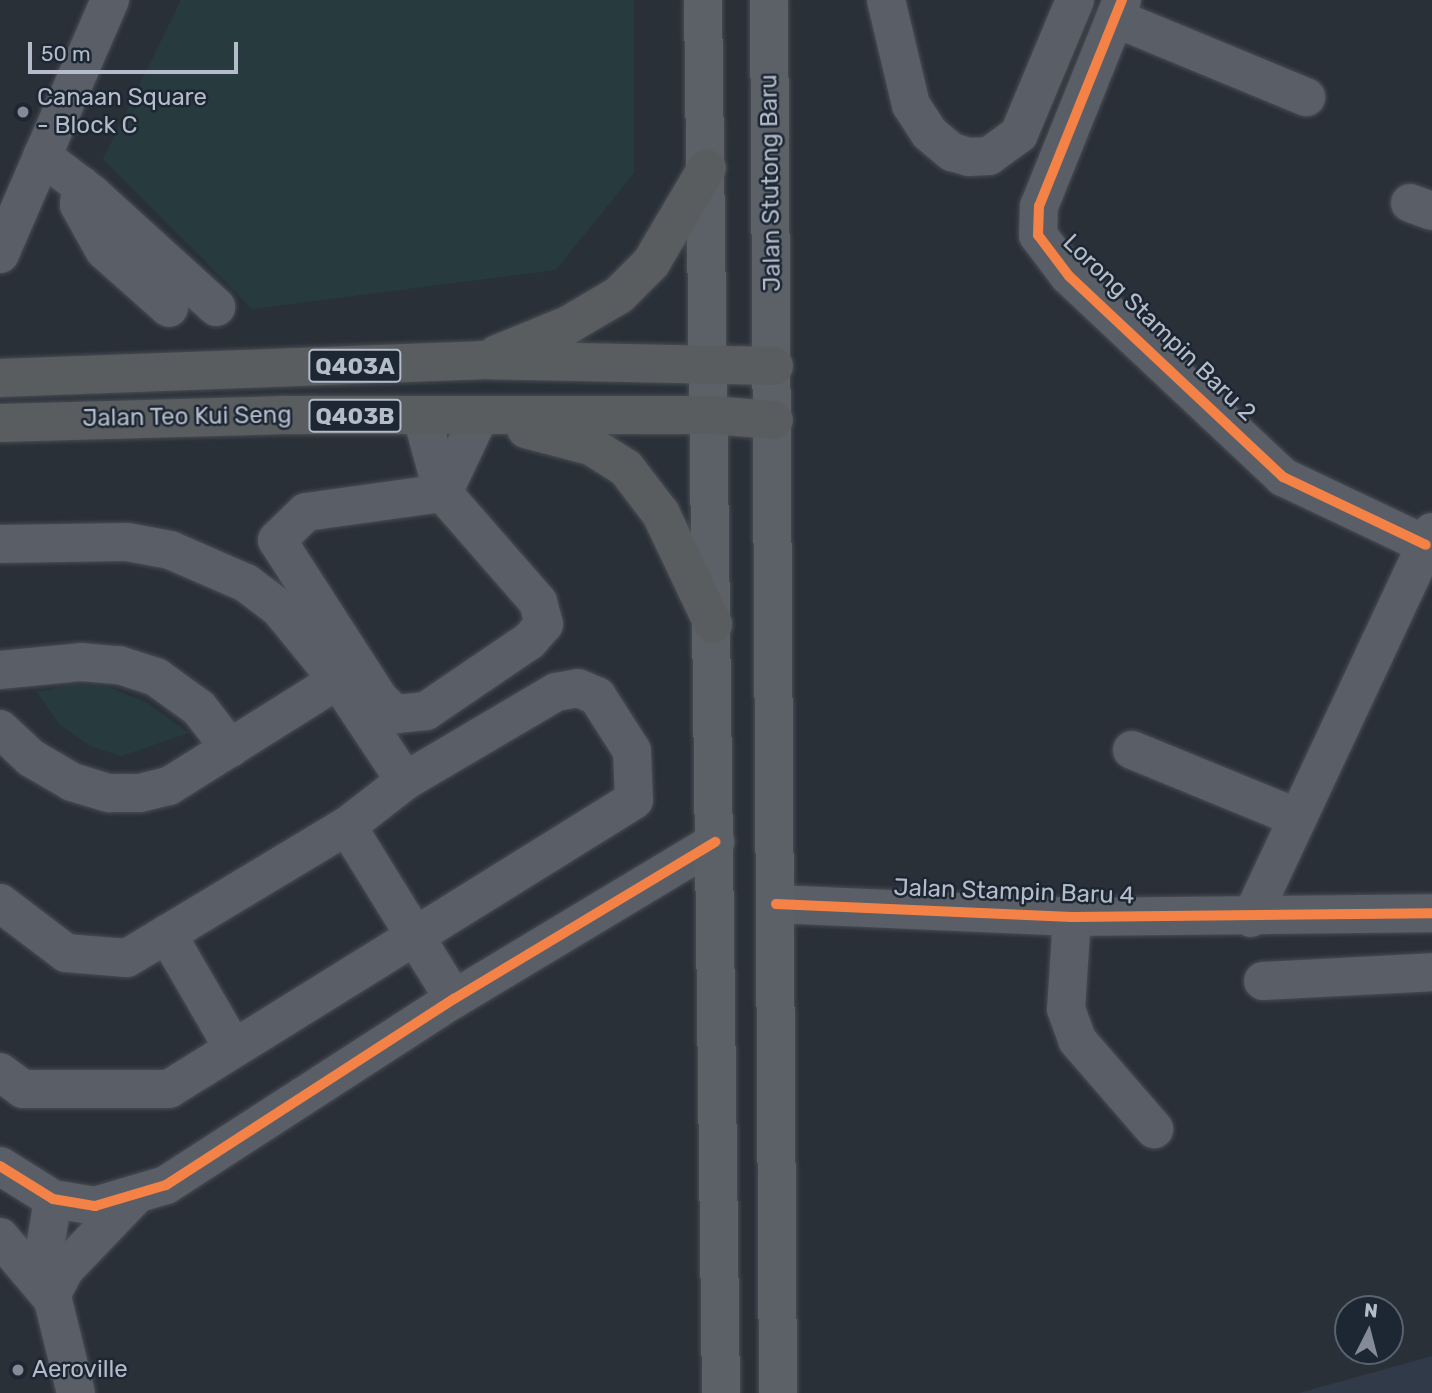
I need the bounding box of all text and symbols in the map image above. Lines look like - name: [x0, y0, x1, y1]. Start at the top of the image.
- scale bar: [32, 28, 242, 72]
- text: 50 m: [41, 41, 91, 66]
- street label: Jalan Stutong Baru: [755, 74, 787, 292]
- place label: Canaan Square - Block C: [37, 84, 207, 140]
- marker: Canaan Square - Block C: [15, 104, 31, 120]
- street label: Lorong Stampin Baru 2: [1057, 228, 1261, 428]
- road number: Q403A: [308, 346, 402, 386]
- road number: Q403B: [308, 396, 402, 436]
- street label: Jalan Teo Kui Seng: [82, 401, 292, 433]
- street label: Jalan Stampin Baru 4: [893, 873, 1135, 911]
- north arrow: [1334, 1295, 1404, 1365]
- text: N: [1363, 1298, 1379, 1323]
- place label: Aeroville: [32, 1356, 128, 1384]
- marker: Aeroville: [10, 1362, 26, 1378]

